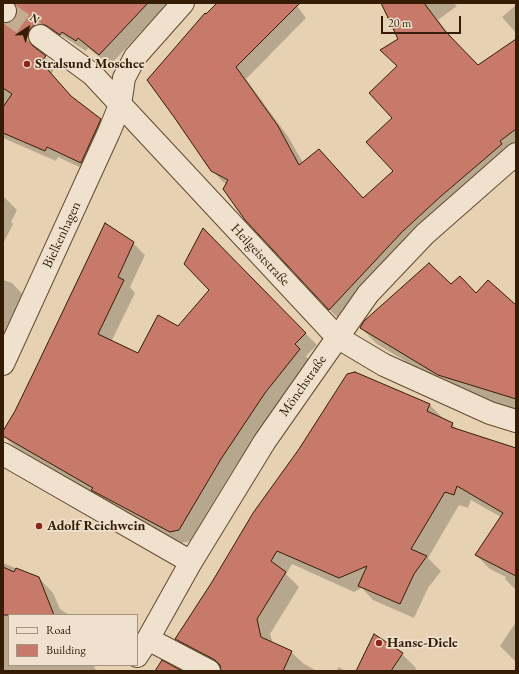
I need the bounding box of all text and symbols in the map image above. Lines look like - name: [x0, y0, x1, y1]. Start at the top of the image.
- north arrow: [8, 8, 48, 48]
- scale bar: [383, 8, 463, 34]
- text: N: [27, 10, 43, 26]
- text: 20 m: [388, 15, 411, 31]
- place label: Stralsund Moschee: [35, 56, 145, 72]
- marker: Stralsund Moschee: [22, 59, 32, 69]
- street label: Bielkenhagen: [39, 199, 85, 271]
- street label: Heilgeiststraße: [227, 220, 293, 290]
- street label: Mönchstraße: [276, 352, 330, 420]
- place label: Adolf Reichwein: [47, 518, 145, 534]
- marker: Adolf Reichwein: [34, 521, 44, 531]
- legend: [8, 614, 138, 666]
- text: Road: [46, 622, 71, 638]
- place label: Hanse-Diele: [387, 635, 458, 651]
- marker: Hanse-Diele: [374, 638, 384, 648]
- text: Building: [46, 642, 86, 658]

